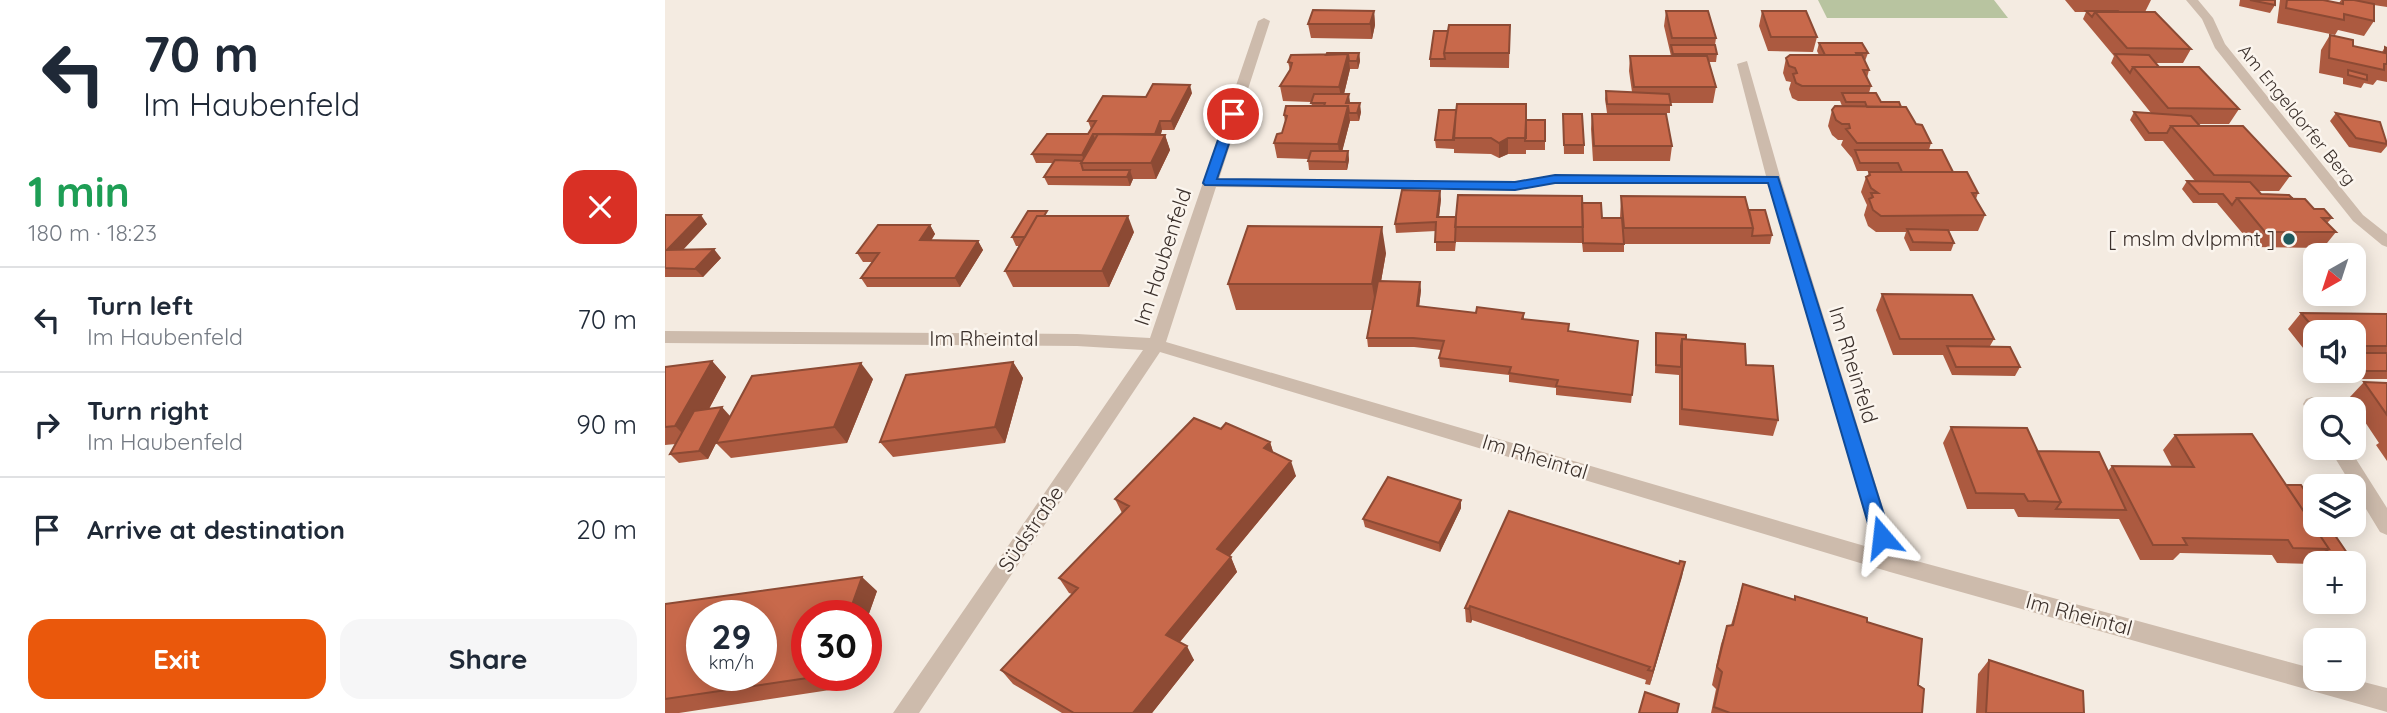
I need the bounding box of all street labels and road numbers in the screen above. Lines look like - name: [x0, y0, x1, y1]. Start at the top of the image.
- street label: Am Engeldorfer Berg: [2233, 39, 2361, 190]
- street label: Im Haubenfeld: [1128, 185, 1196, 328]
- street label: Im Rheinfeld: [1824, 303, 1884, 426]
- street label: Im Rheintal: [929, 325, 1039, 351]
- street label: Im Rheintal: [1479, 428, 1591, 484]
- street label: Südstraße: [992, 480, 1069, 577]
- street label: Im Rheintal: [2023, 587, 2135, 641]

